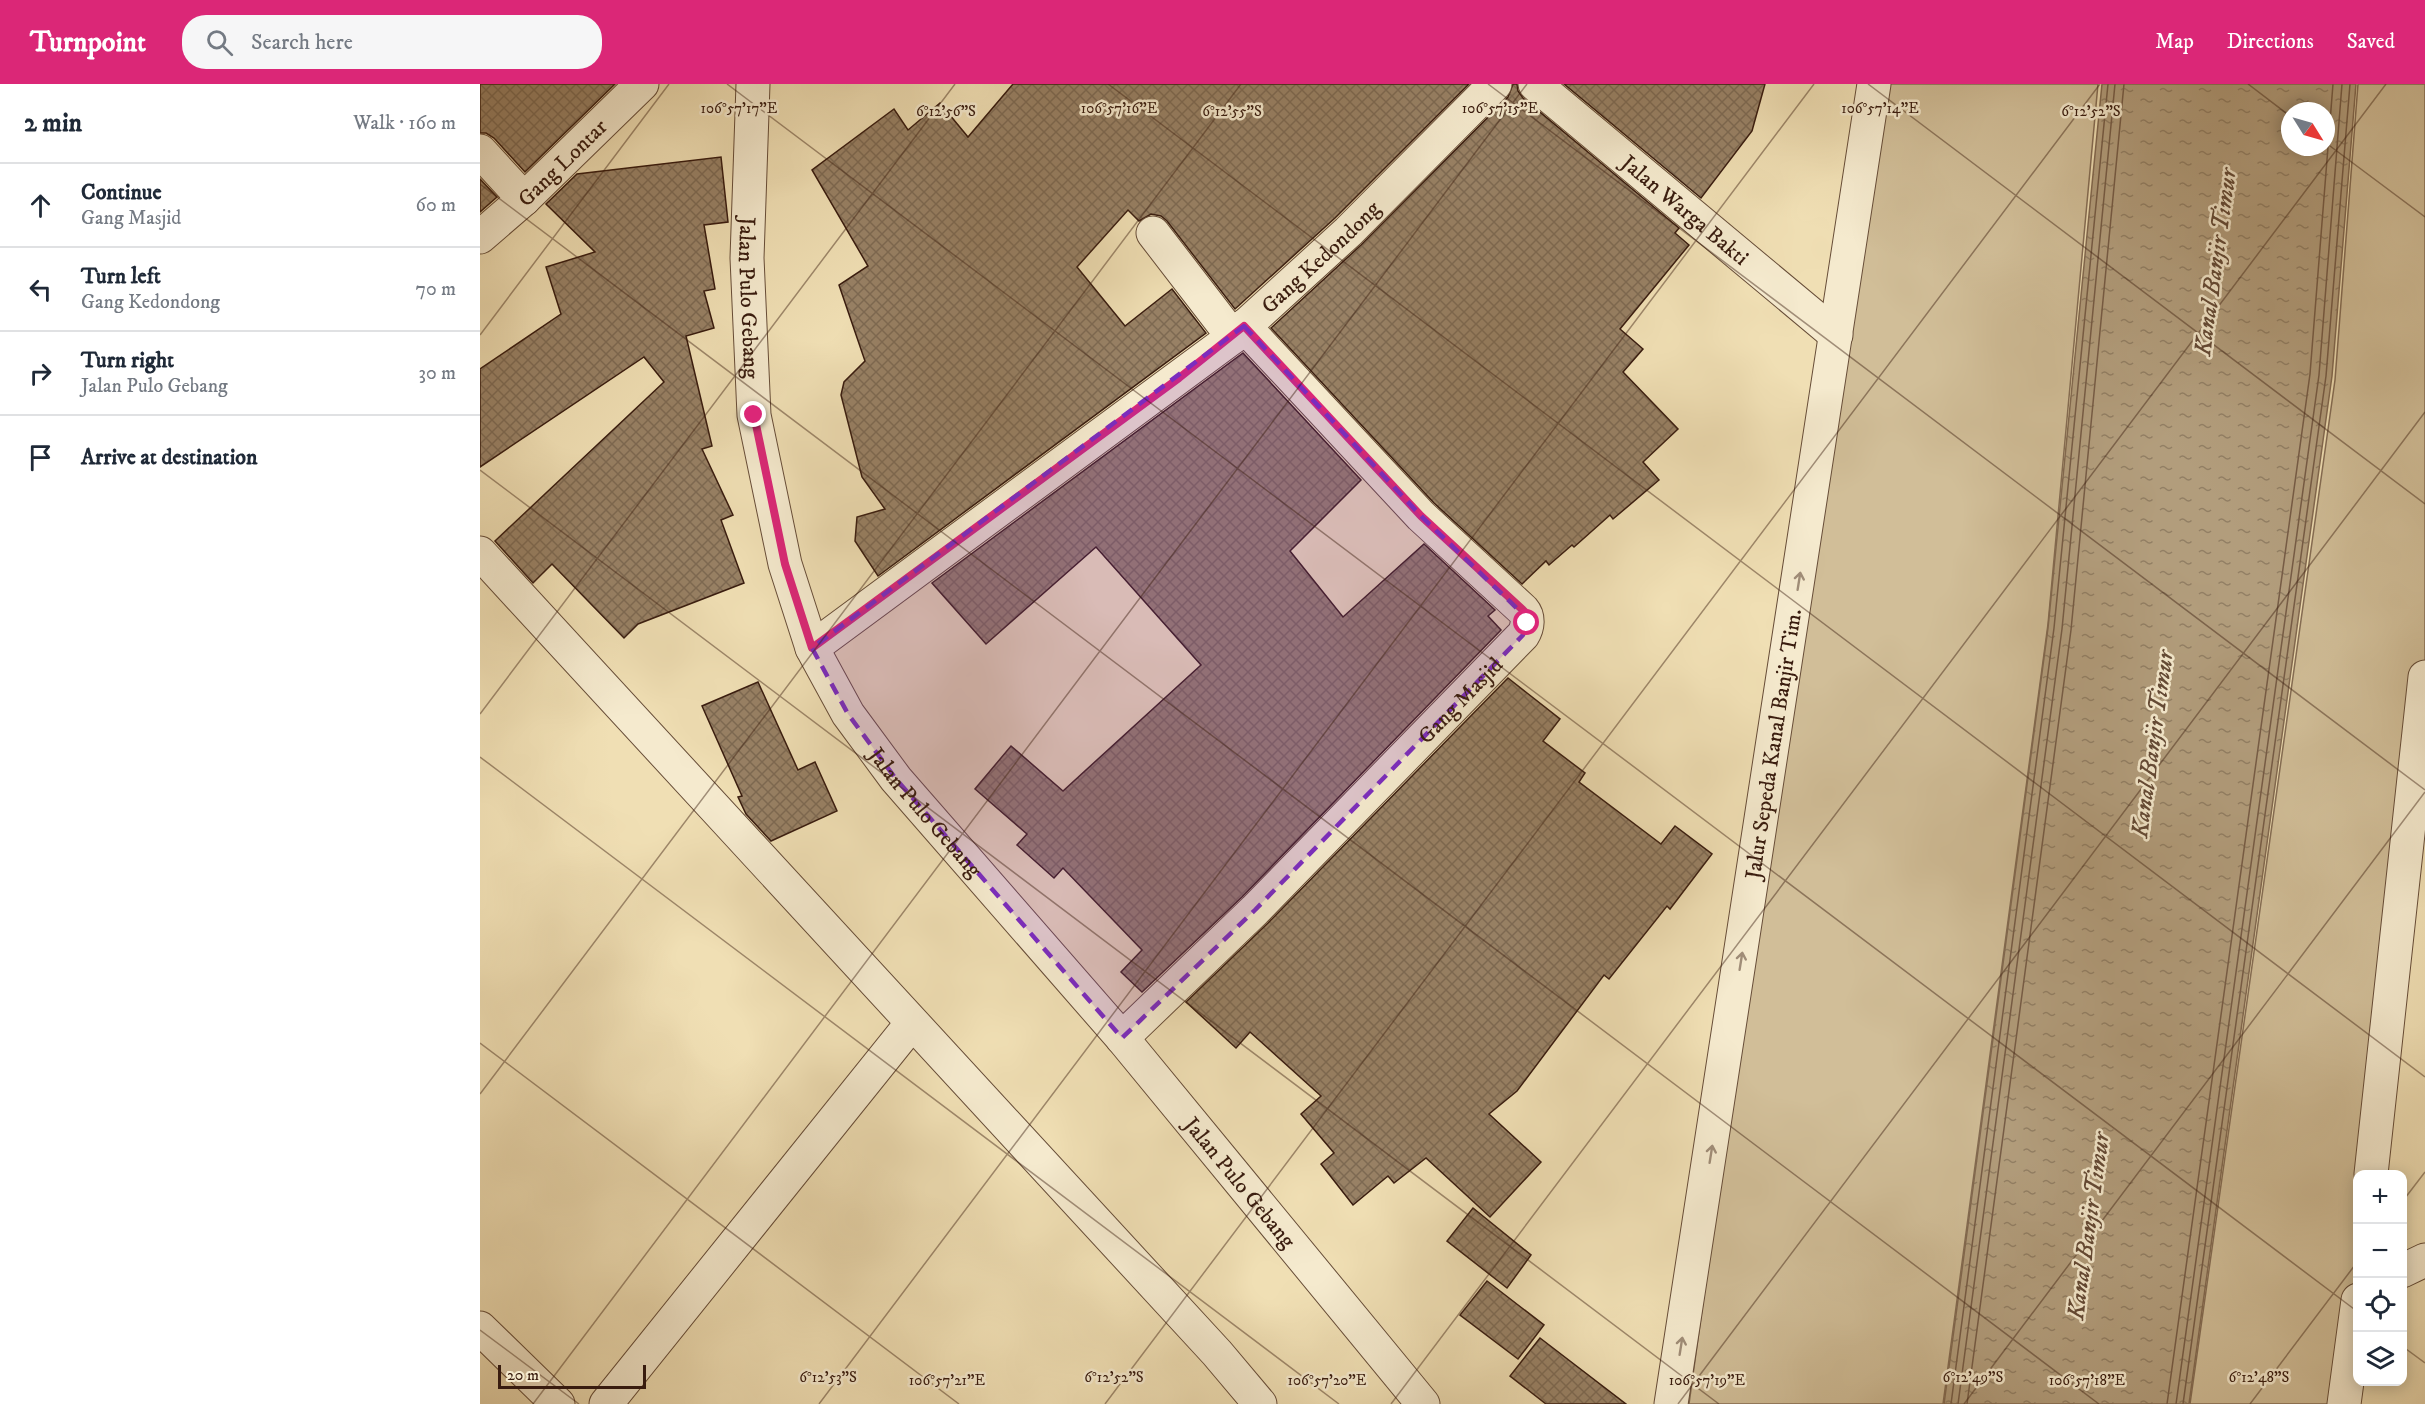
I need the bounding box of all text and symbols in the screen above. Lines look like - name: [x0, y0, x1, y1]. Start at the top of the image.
- search box: [182, 15, 602, 69]
- text: Turnpoint: [30, 25, 146, 60]
- icon: search: [203, 26, 236, 59]
- text: Search here: [251, 29, 353, 56]
- text: Map: [2155, 29, 2194, 55]
- text: Directions: [2227, 29, 2314, 55]
- text: Saved: [2347, 29, 2395, 55]
- text: 106°57'17"E: [701, 99, 778, 118]
- text: 106°57'16"E: [1081, 99, 1158, 118]
- text: 106°57'15"E: [1462, 99, 1539, 118]
- text: 106°57'14"E: [1841, 99, 1919, 118]
- text: 6°12'56"S: [916, 102, 976, 121]
- text: 6°12'55"S: [1202, 102, 1262, 121]
- text: 6°12'52"S: [2061, 102, 2121, 121]
- north arrow: [2281, 102, 2335, 156]
- text: 2 min: [24, 107, 82, 140]
- text: Walk · 160 m: [353, 111, 456, 136]
- street label: Gang Lontar: [513, 113, 614, 213]
- street label: Jalan Warga Bakti: [1614, 148, 1754, 272]
- water label: Kanal Banjir Timur: [2188, 164, 2244, 359]
- text: Continue: [81, 179, 162, 206]
- icon: ahead: [24, 189, 57, 222]
- text: 60 m: [416, 193, 456, 218]
- street label: Gang Kedondong: [1256, 195, 1387, 320]
- text: Gang Masjid: [81, 206, 181, 231]
- street label: Jalan Pulo Gebang: [732, 215, 764, 380]
- text: Turn left: [81, 263, 161, 290]
- icon: left: [24, 273, 57, 306]
- text: 70 m: [415, 277, 456, 302]
- text: Gang Kedondong: [81, 290, 220, 315]
- text: Turn right: [81, 347, 174, 374]
- icon: right: [24, 357, 57, 390]
- text: 30 m: [418, 361, 456, 386]
- text: Jalan Pulo Gebang: [81, 374, 228, 399]
- route end: [740, 401, 766, 427]
- icon: arrive: [24, 441, 57, 474]
- text: Arrive at destination: [81, 444, 258, 471]
- one-way arrow: [1794, 572, 1805, 592]
- street label: Jalur Sepeda Kanal Banjir Tim.: [1740, 607, 1808, 883]
- route start: [1513, 609, 1539, 635]
- water label: Kanal Banjir Timur: [2125, 646, 2181, 841]
- street label: Gang Masjid: [1413, 652, 1509, 750]
- street label: Jalan Pulo Gebang: [861, 741, 988, 883]
- one-way arrow: [1735, 951, 1746, 971]
- street label: Jalan Pulo Gebang: [1176, 1111, 1301, 1254]
- water label: Kanal Banjir Timur: [2061, 1128, 2117, 1323]
- one-way arrow: [1705, 1144, 1716, 1164]
- map controls: [2353, 1170, 2407, 1386]
- button: +: [2353, 1170, 2407, 1224]
- button: −: [2353, 1224, 2407, 1278]
- button: locate: [2353, 1278, 2407, 1332]
- button: layers: [2353, 1332, 2407, 1386]
- one-way arrow: [1675, 1337, 1686, 1357]
- scale bar: [498, 1362, 646, 1390]
- text: 20 m: [507, 1365, 539, 1385]
- text: 6°12'53"S: [799, 1368, 857, 1387]
- text: 6°12'52"S: [1084, 1368, 1144, 1387]
- text: 6°12'49"S: [1943, 1368, 2004, 1387]
- text: 6°12'48"S: [2229, 1368, 2290, 1387]
- text: 106°57'21"E: [909, 1371, 986, 1390]
- text: 106°57'20"E: [1288, 1371, 1367, 1390]
- text: 106°57'19"E: [1669, 1371, 1746, 1390]
- text: 106°57'18"E: [2049, 1371, 2126, 1390]

